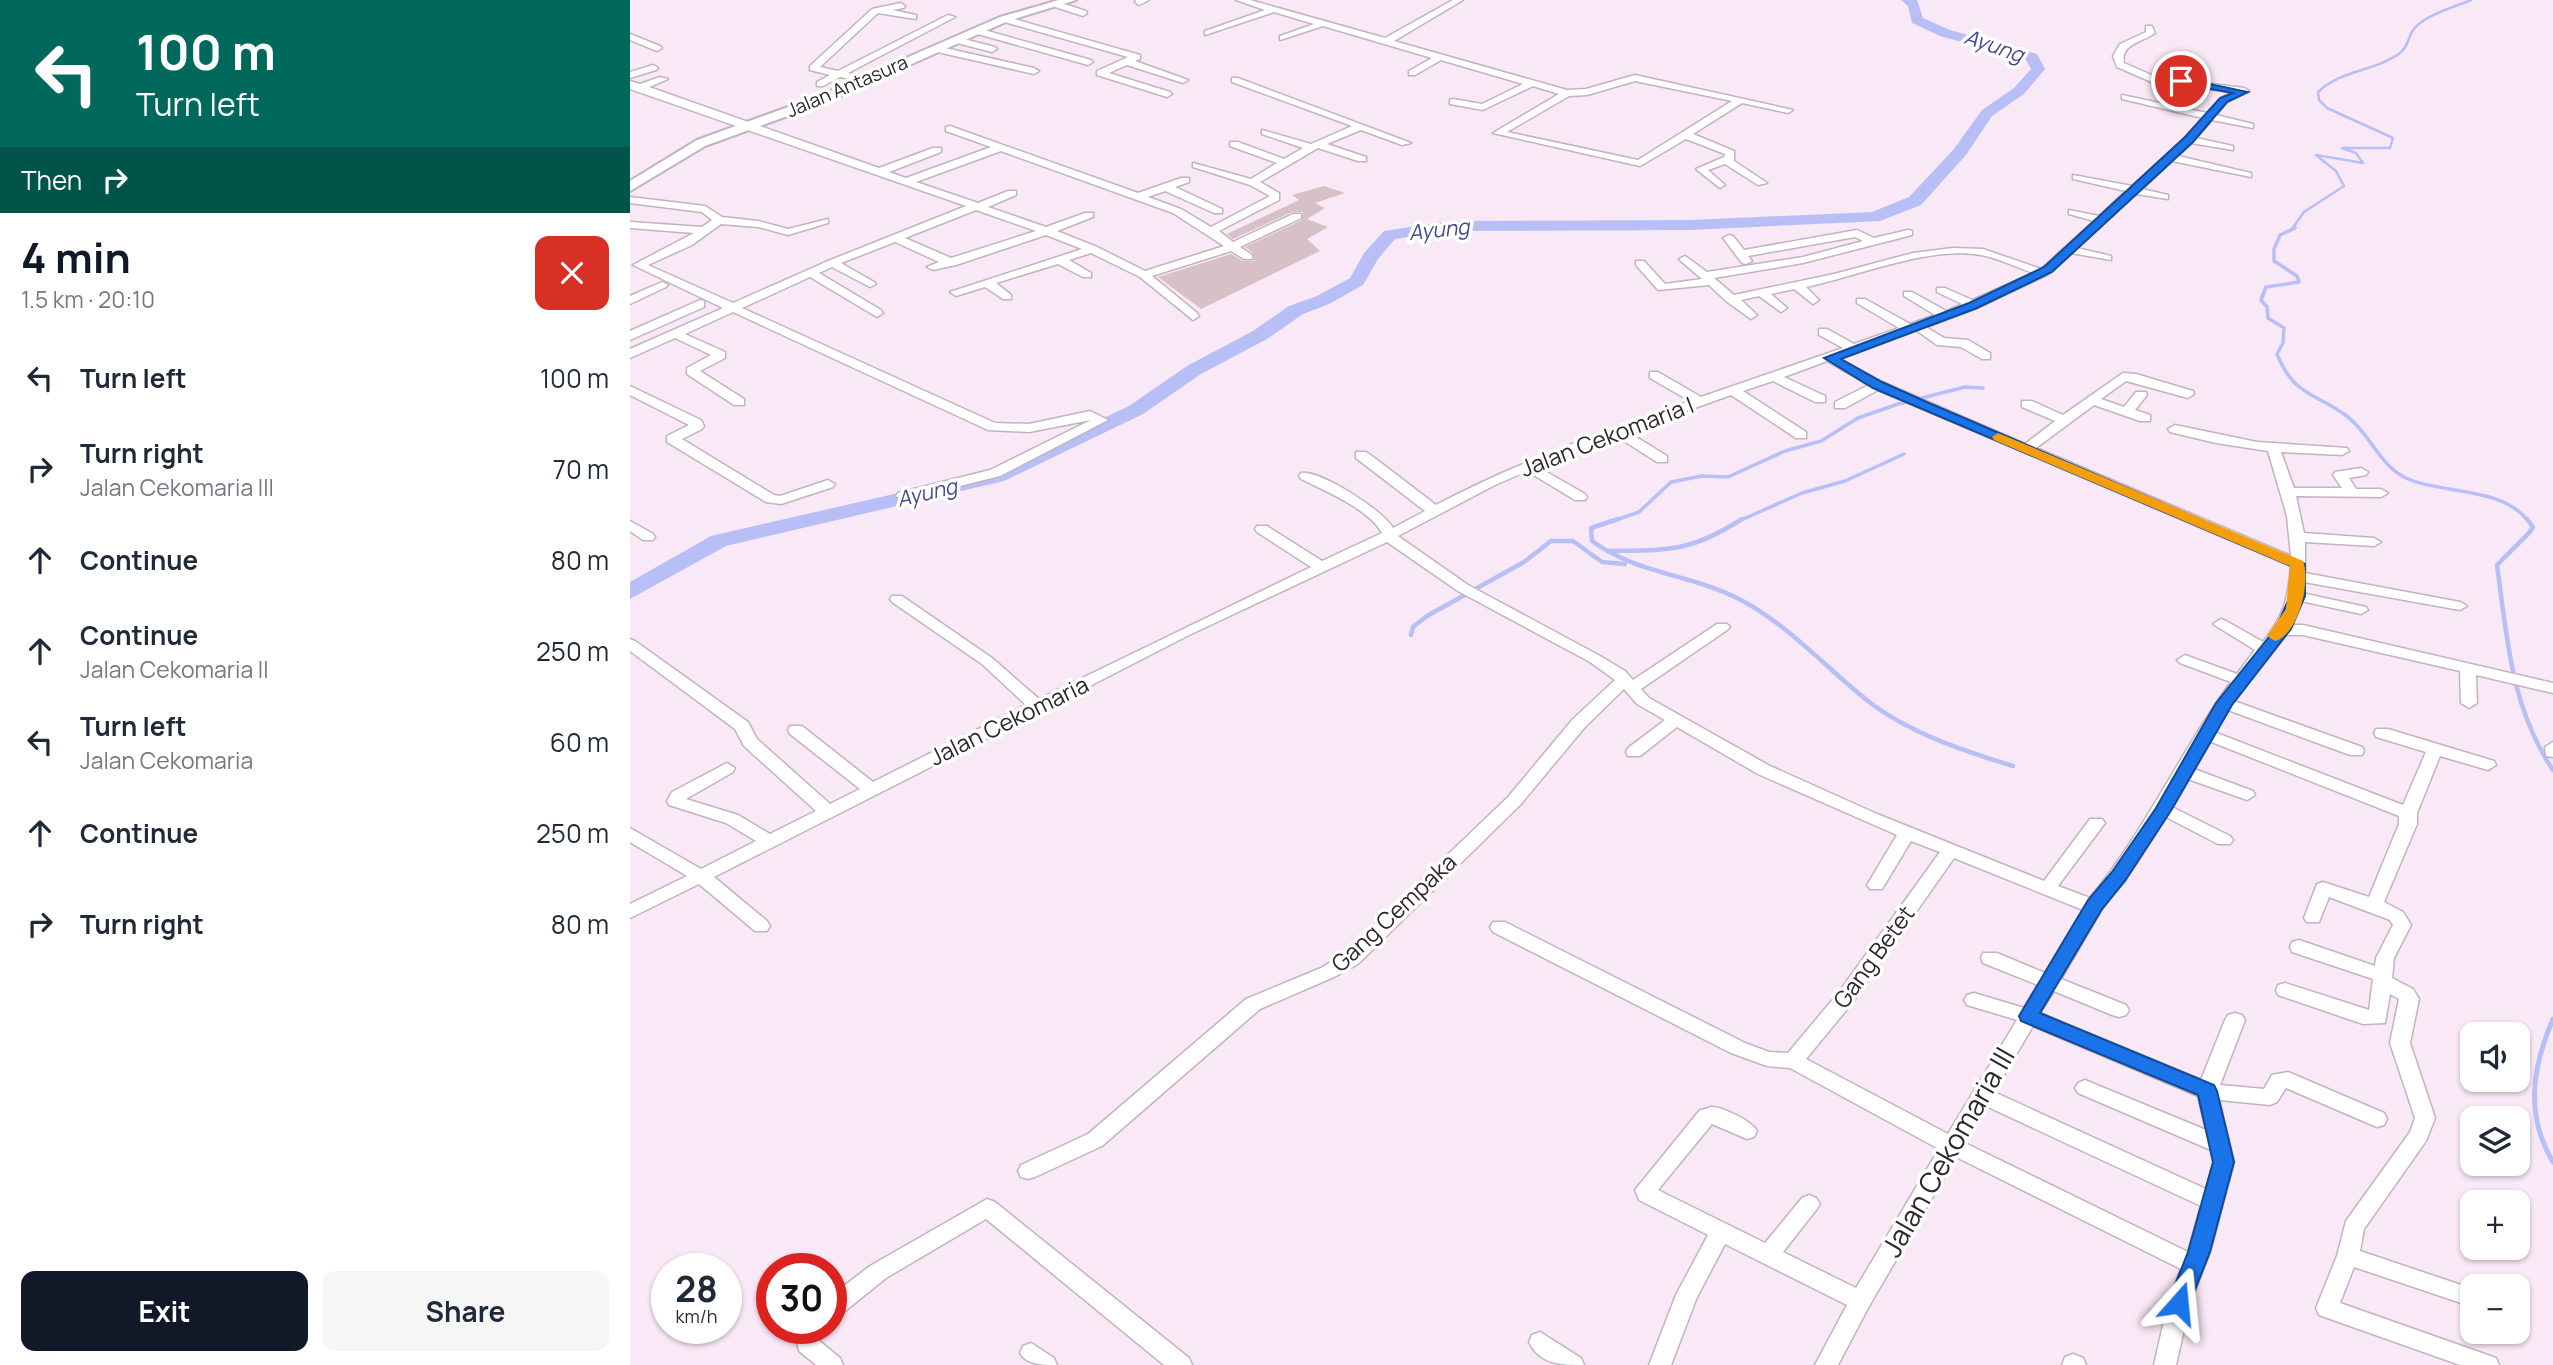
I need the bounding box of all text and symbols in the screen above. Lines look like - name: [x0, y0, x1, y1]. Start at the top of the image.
- text: 100 m: [136, 18, 276, 85]
- water label: Ayung: [1961, 22, 2029, 69]
- icon: left: [21, 28, 112, 119]
- street label: Jalan Antasura: [782, 49, 912, 123]
- pin: [2151, 51, 2211, 111]
- icon: arrive: [2162, 62, 2200, 100]
- text: Turn left: [136, 82, 260, 126]
- icon: right: [96, 161, 134, 199]
- text: Then: [21, 162, 82, 198]
- water label: Ayung: [1407, 212, 1472, 246]
- text: 4 min: [21, 228, 131, 286]
- button: close: [535, 236, 609, 310]
- text: 1.5 km · 20:10: [21, 283, 155, 315]
- icon: left: [21, 359, 59, 397]
- text: Turn left: [80, 360, 187, 396]
- text: 100 m: [540, 360, 609, 396]
- street label: Jalan Cekomaria I: [1515, 388, 1698, 484]
- text: Turn right: [80, 435, 204, 471]
- icon: right: [21, 450, 59, 488]
- text: 70 m: [553, 451, 609, 487]
- text: Jalan Cekomaria III: [80, 471, 274, 503]
- water label: Ayung: [894, 471, 961, 512]
- icon: ahead: [21, 541, 59, 579]
- text: Continue: [80, 542, 198, 578]
- text: 80 m: [551, 542, 609, 578]
- text: Continue: [80, 617, 198, 653]
- icon: ahead: [21, 632, 59, 670]
- text: 250 m: [536, 633, 609, 669]
- text: Jalan Cekomaria II: [80, 653, 269, 685]
- street label: Jalan Cekomaria: [924, 668, 1093, 772]
- text: Turn left: [80, 708, 187, 744]
- icon: left: [21, 723, 59, 761]
- text: 60 m: [550, 724, 609, 760]
- text: Jalan Cekomaria: [80, 744, 253, 776]
- icon: ahead: [21, 814, 59, 852]
- text: Continue: [80, 815, 198, 851]
- text: 250 m: [536, 815, 609, 851]
- street label: Gang Cempaka: [1324, 846, 1463, 979]
- street label: Gang Betet: [1825, 899, 1921, 1014]
- icon: right: [21, 905, 59, 943]
- text: Turn right: [80, 906, 204, 942]
- text: 80 m: [551, 906, 609, 942]
- map controls: [2460, 1022, 2530, 1344]
- button: sound: [2460, 1022, 2530, 1092]
- street label: Jalan Cekomaria III: [1872, 1040, 2023, 1263]
- button: layers: [2460, 1106, 2530, 1176]
- button: +: [2460, 1190, 2530, 1260]
- speed limit sign: 30: [756, 1253, 847, 1344]
- text: 28: [675, 1265, 718, 1313]
- position arrow: [2142, 1266, 2216, 1340]
- button: Exit: [21, 1271, 308, 1351]
- button: Share: [322, 1271, 609, 1351]
- button: −: [2460, 1274, 2530, 1344]
- text: km/h: [676, 1304, 717, 1328]

